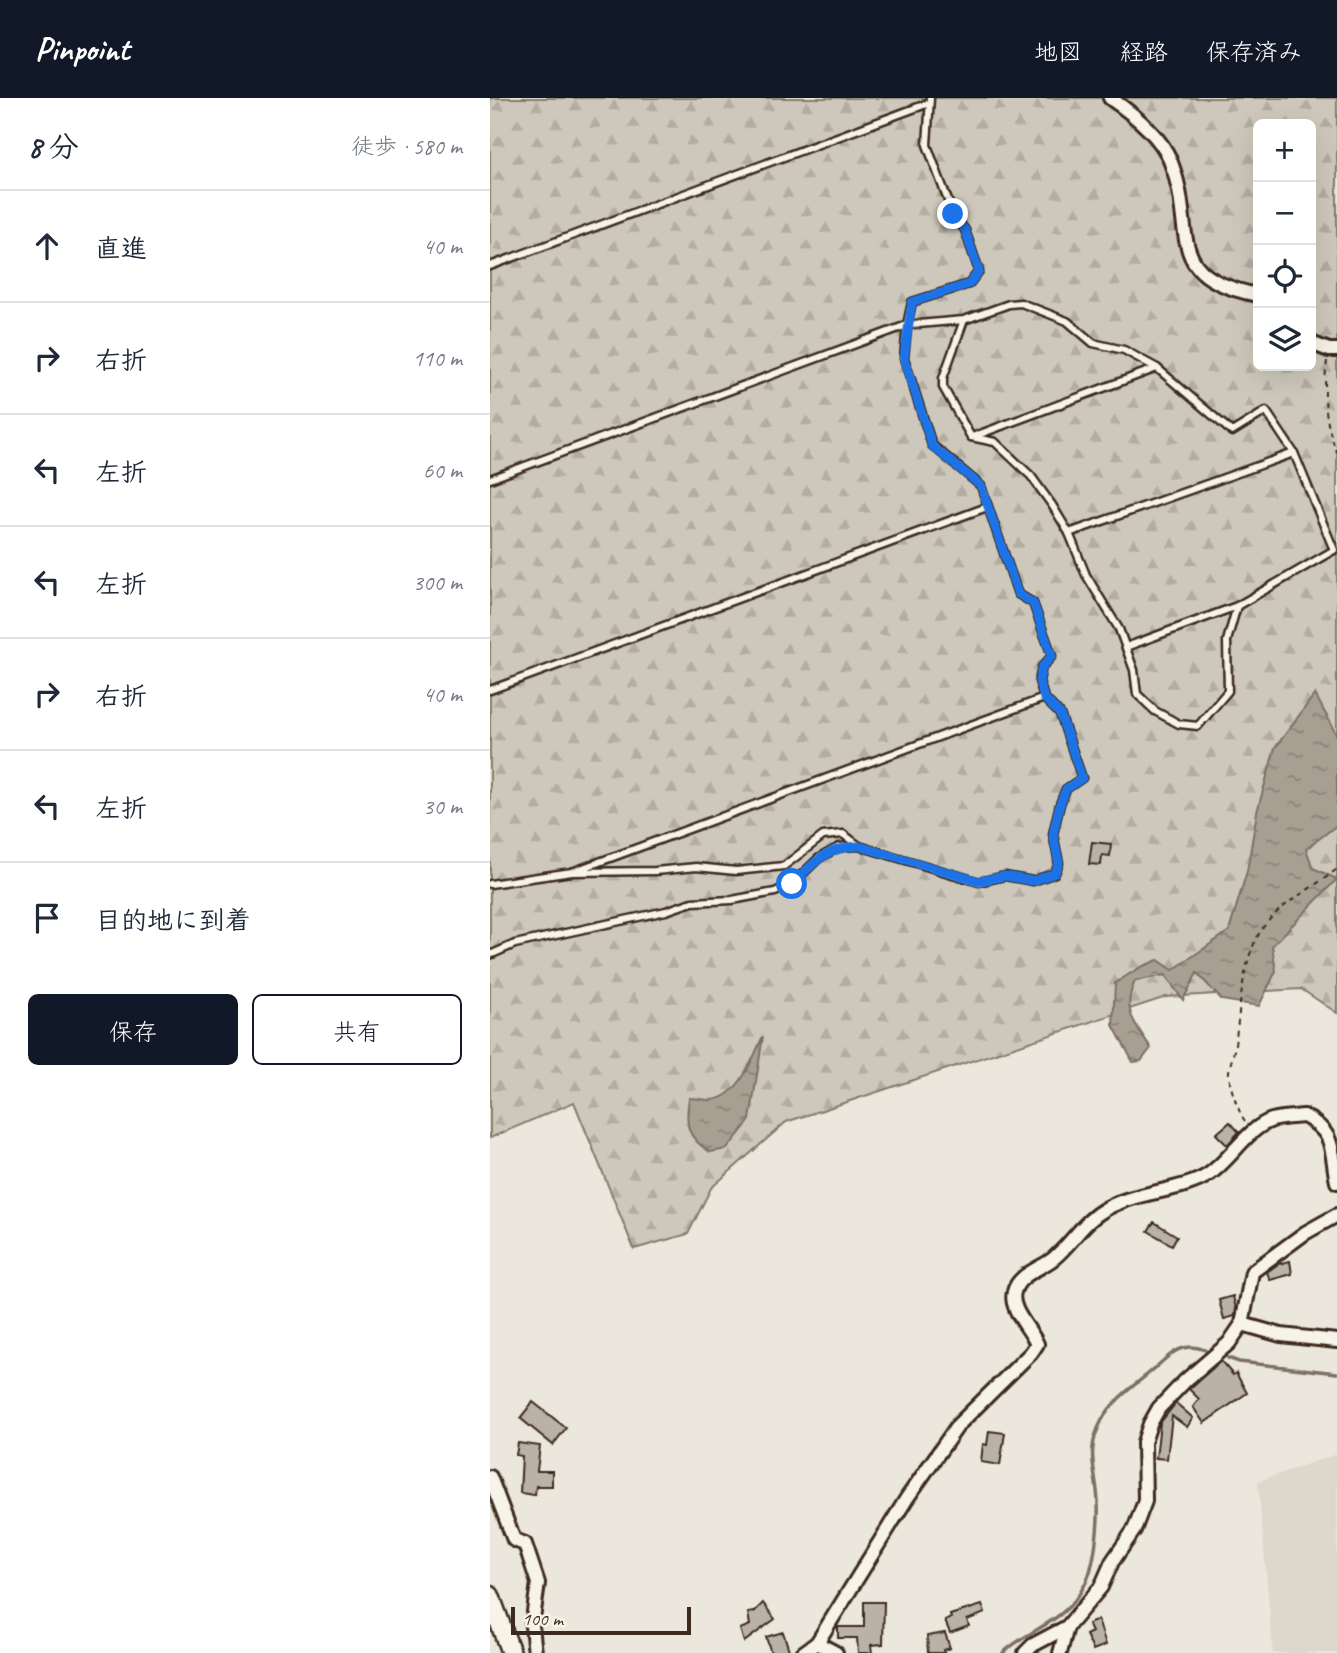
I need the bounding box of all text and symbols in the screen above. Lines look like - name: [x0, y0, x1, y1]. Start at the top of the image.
- text: Pinpoint: [35, 28, 129, 70]
- text: 地図: [1034, 37, 1082, 67]
- text: 経路: [1120, 37, 1168, 67]
- text: 保存済み: [1206, 37, 1302, 67]
- map controls: [1253, 119, 1316, 371]
- button: +: [1253, 119, 1316, 182]
- text: 8 分: [28, 128, 79, 166]
- text: 徒歩 · 580 m: [351, 132, 462, 161]
- button: −: [1253, 182, 1316, 245]
- route end: [937, 198, 968, 229]
- icon: ahead: [28, 227, 66, 265]
- text: 直進: [95, 232, 147, 265]
- text: 40 m: [423, 232, 462, 261]
- button: locate: [1253, 245, 1316, 308]
- button: layers: [1253, 308, 1316, 371]
- icon: right: [28, 339, 66, 377]
- text: 右折: [95, 344, 147, 377]
- text: 110 m: [413, 344, 462, 373]
- icon: left: [28, 451, 66, 489]
- text: 左折: [95, 456, 147, 489]
- text: 60 m: [423, 456, 462, 485]
- icon: left: [28, 563, 66, 601]
- text: 左折: [95, 568, 147, 601]
- text: 300 m: [413, 568, 462, 597]
- icon: right: [28, 675, 66, 713]
- text: 右折: [95, 680, 147, 713]
- text: 40 m: [423, 680, 462, 709]
- icon: left: [28, 787, 66, 825]
- text: 左折: [95, 792, 147, 825]
- text: 30 m: [423, 792, 462, 821]
- route start: [776, 868, 807, 899]
- icon: arrive: [28, 899, 66, 937]
- text: 目的地に到着: [95, 904, 251, 937]
- button: 保存: [28, 994, 238, 1065]
- button: 共有: [252, 994, 462, 1065]
- scale bar: [511, 1604, 691, 1636]
- text: 100 m: [522, 1607, 563, 1631]

